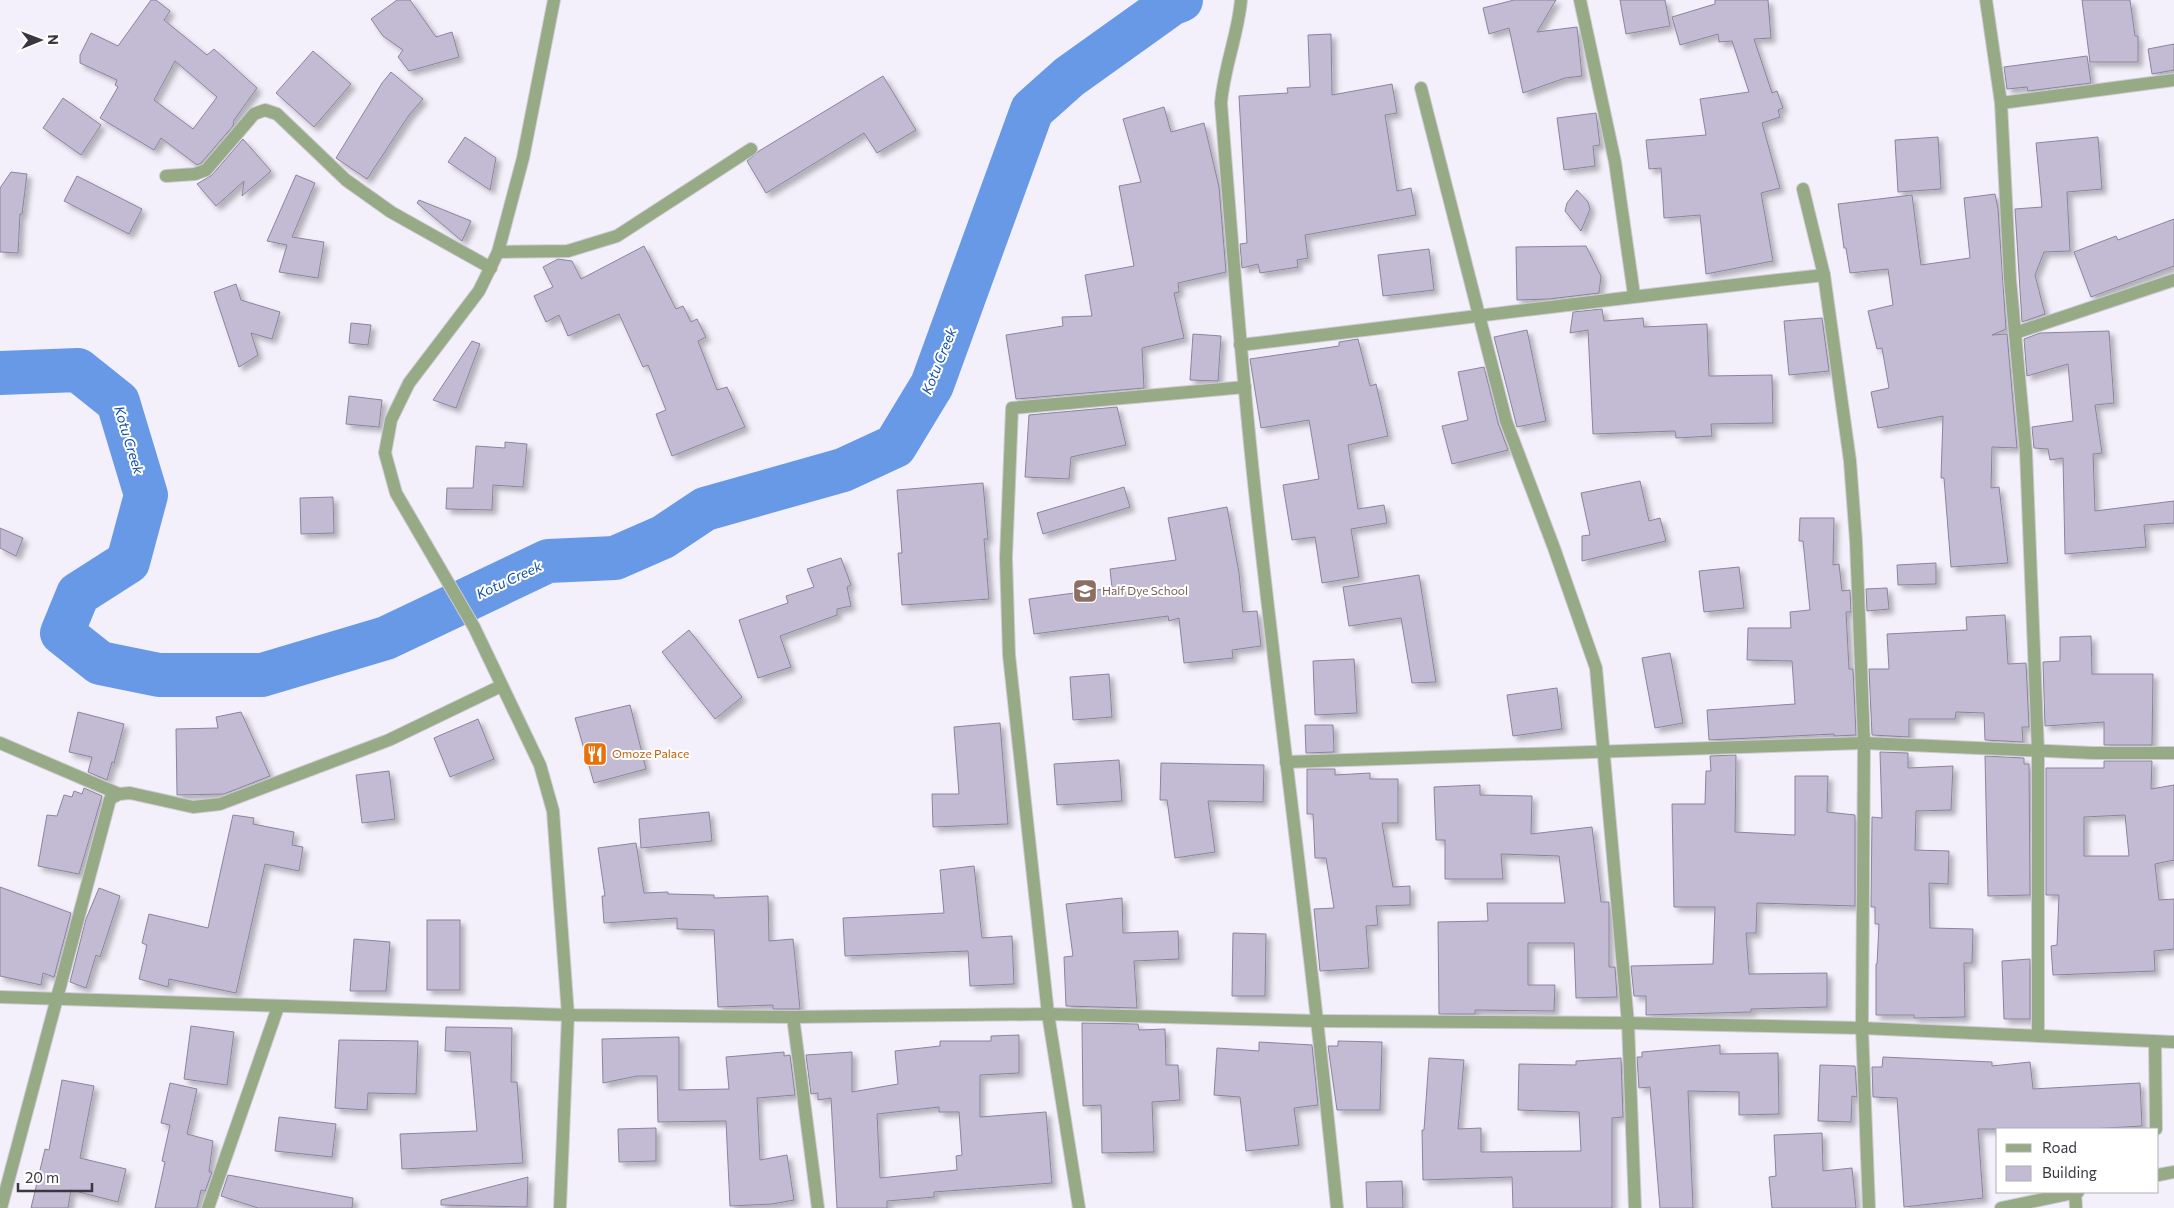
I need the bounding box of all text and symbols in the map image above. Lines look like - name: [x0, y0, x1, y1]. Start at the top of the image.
- north arrow: [15, 15, 65, 65]
- text: N: [45, 34, 62, 45]
- water label: Kotu Creek: [917, 325, 960, 397]
- water label: Kotu Creek: [111, 404, 148, 476]
- water label: Kotu Creek: [473, 557, 545, 602]
- school or university icon: Half Dye School: [1072, 578, 1098, 604]
- place label: Half Dye School: [1102, 583, 1188, 597]
- restaurant icon: Omoze Palace: [582, 741, 608, 767]
- place label: Omoze Palace: [612, 746, 689, 760]
- legend: [1996, 1128, 2159, 1193]
- text: Road: [2042, 1138, 2077, 1156]
- scale bar: [18, 1160, 91, 1192]
- text: Building: [2042, 1163, 2097, 1181]
- text: 20 m: [25, 1168, 59, 1186]

